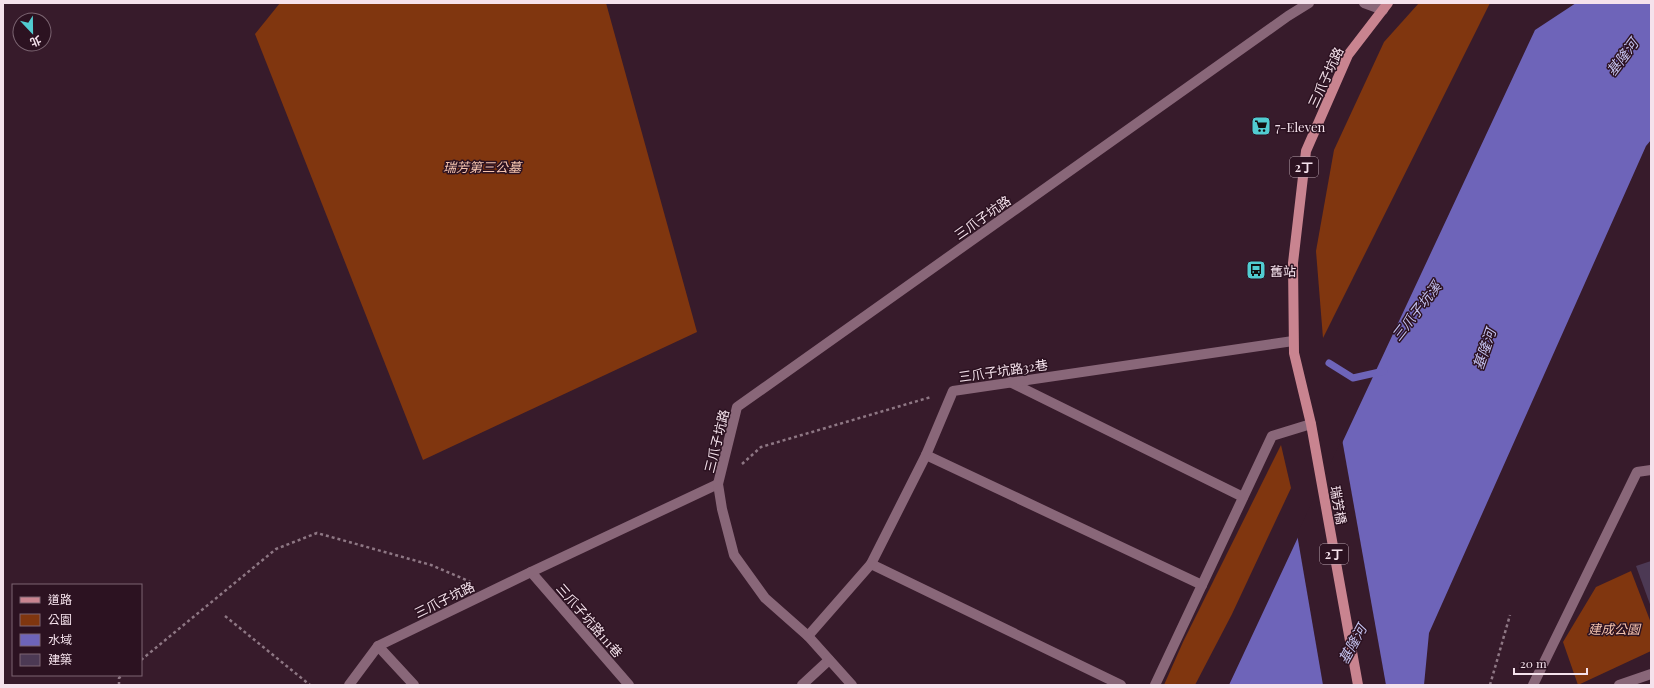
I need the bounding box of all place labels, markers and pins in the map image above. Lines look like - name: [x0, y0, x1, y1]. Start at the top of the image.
- supermarket icon: 7-Eleven: [1250, 115, 1272, 137]
- place label: 7-Eleven: [1275, 118, 1325, 135]
- bus stop icon: 舊站: [1245, 259, 1267, 281]
- place label: 舊站: [1270, 262, 1296, 279]

